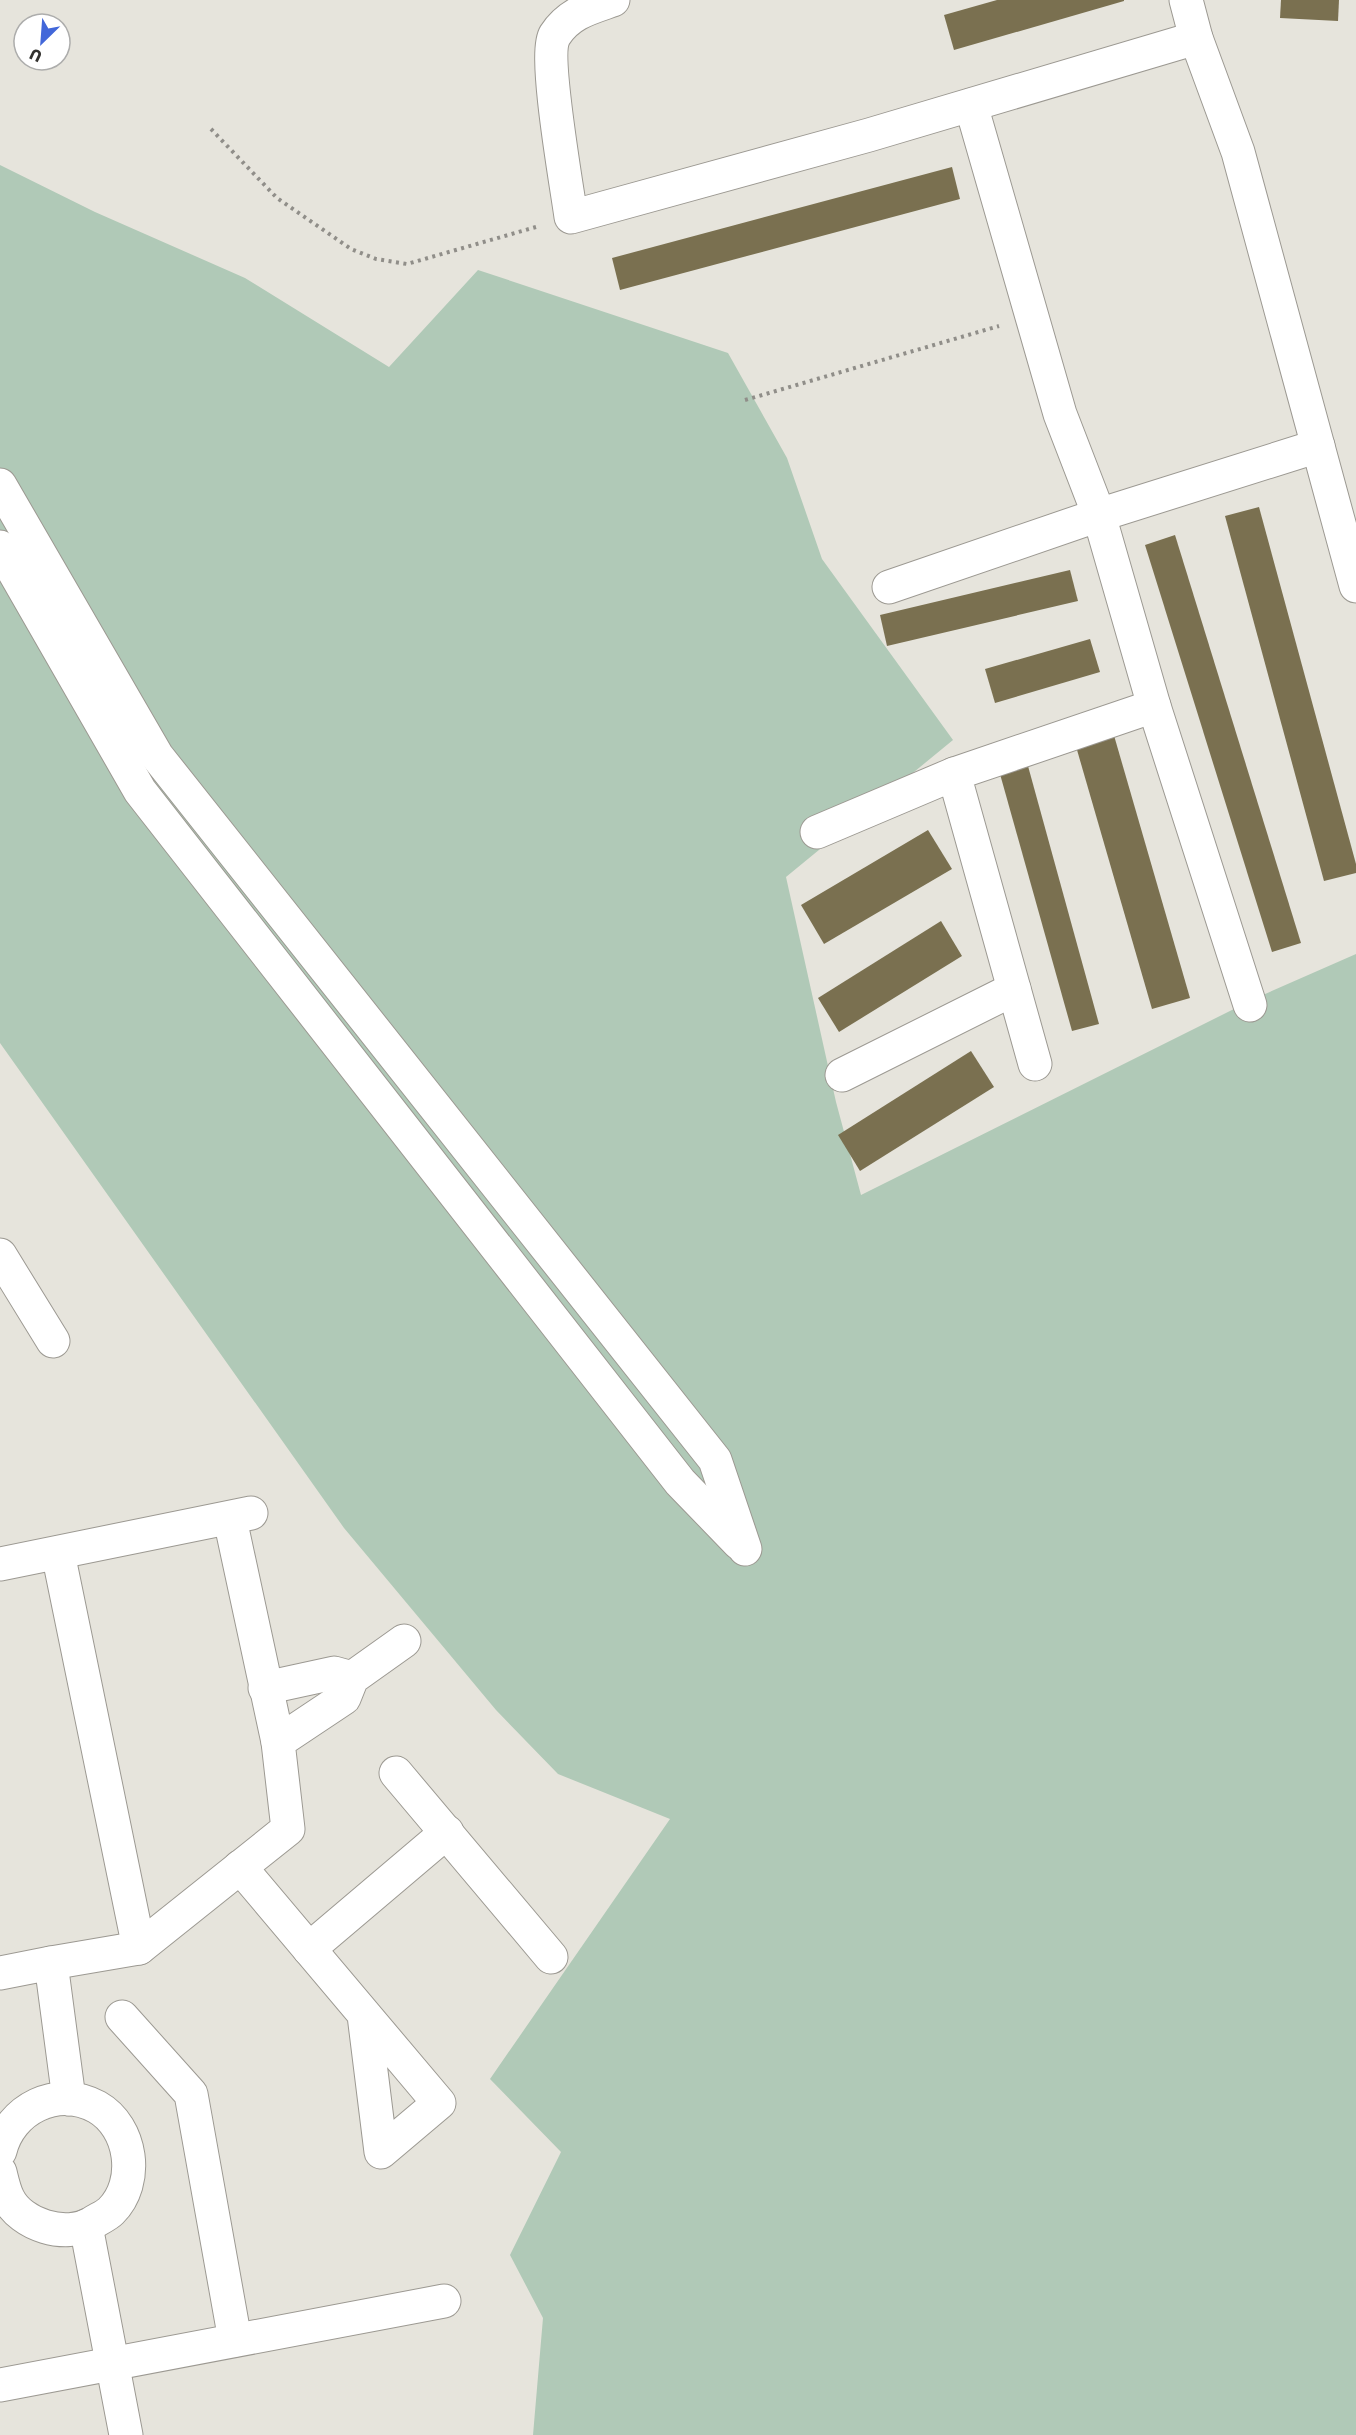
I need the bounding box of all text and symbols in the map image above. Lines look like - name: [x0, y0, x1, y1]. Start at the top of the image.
- north arrow: [12, 12, 72, 72]
- text: U: [26, 42, 46, 68]

